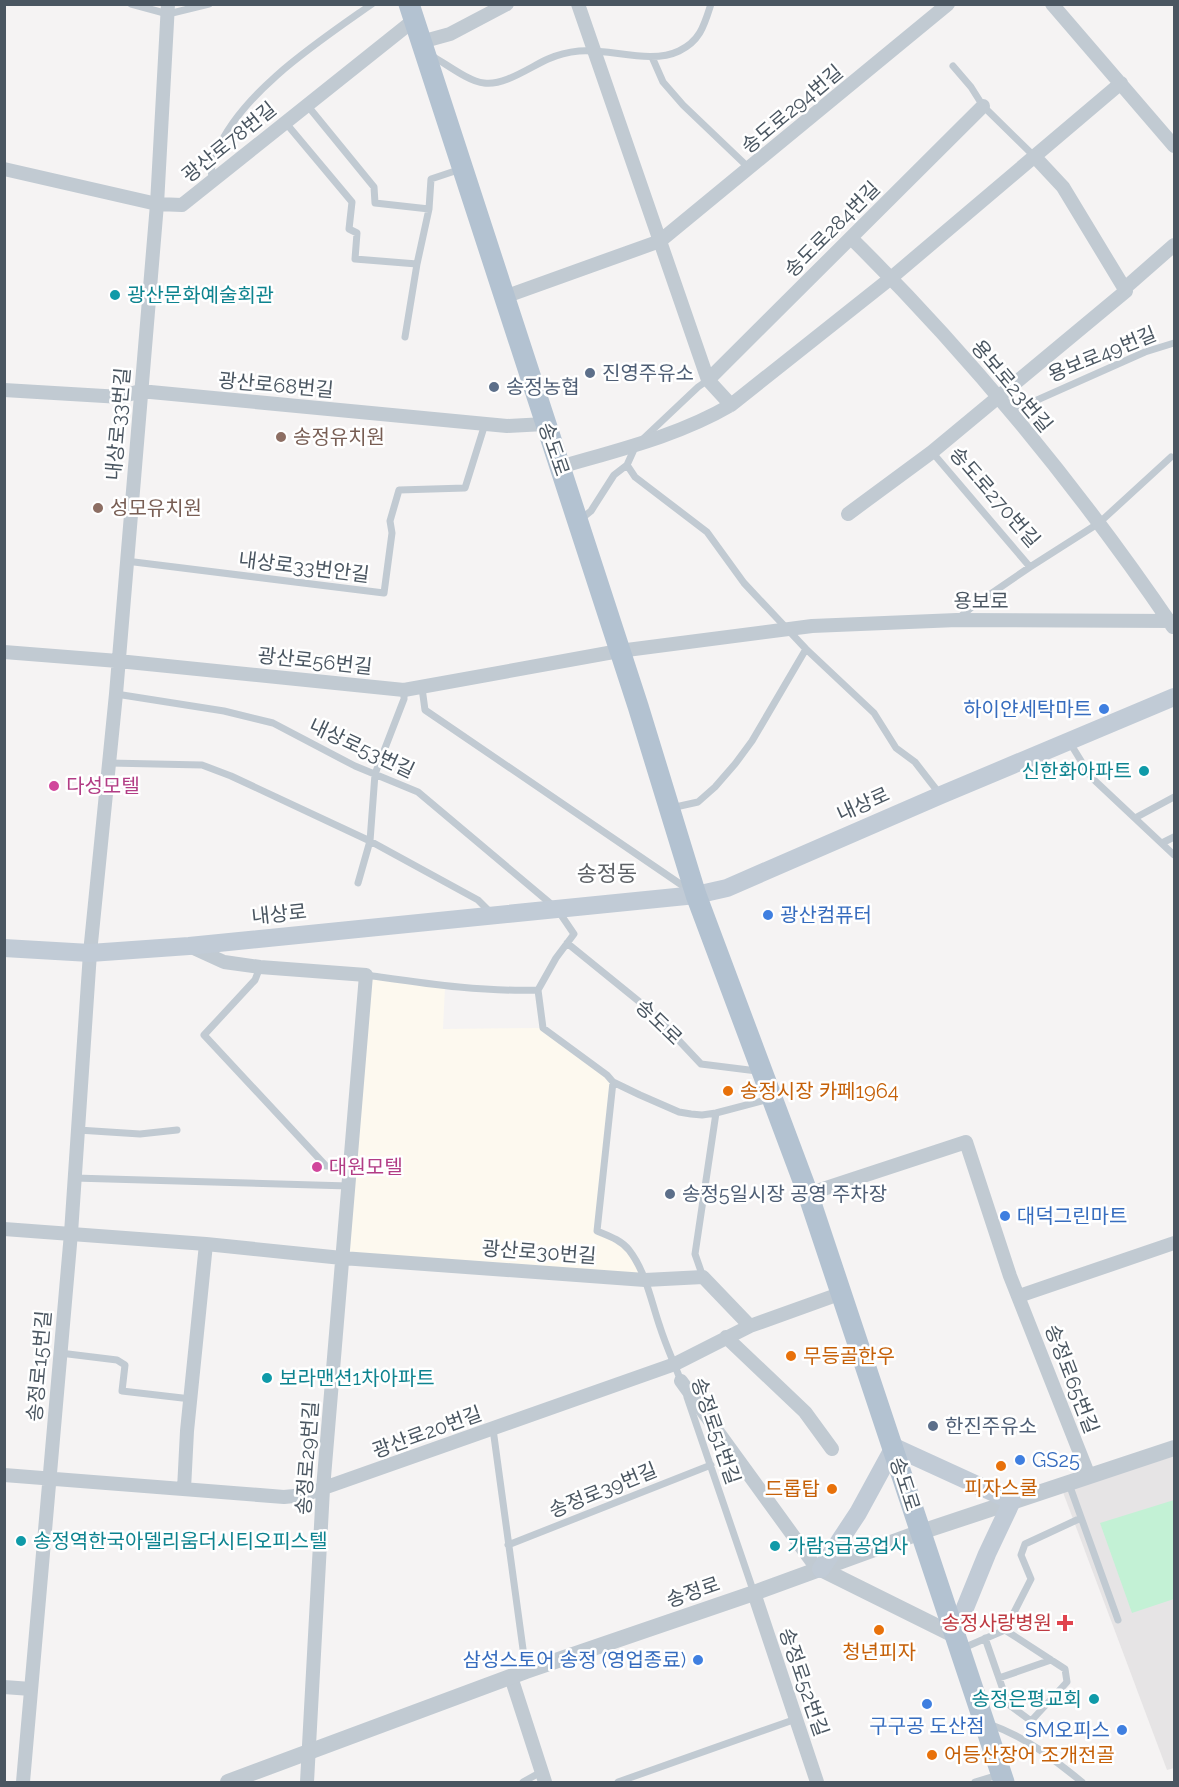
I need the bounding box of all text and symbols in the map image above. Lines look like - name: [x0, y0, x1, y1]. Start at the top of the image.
- street label: 송도로294번길: [736, 60, 848, 158]
- street label: 광산로78번길: [177, 97, 281, 187]
- street label: 송도로284번길: [779, 176, 885, 282]
- place label: 광산문화예술회관: [127, 283, 274, 307]
- marker: 광산문화예술회관: [108, 288, 122, 302]
- street label: 용보로49번길: [1044, 321, 1160, 387]
- street label: 용보로23번길: [966, 335, 1058, 437]
- place label: 진영주유소: [602, 361, 694, 385]
- street label: 내상로33번길: [101, 366, 135, 482]
- marker: 진영주유소: [583, 366, 597, 380]
- street label: 광산로68번길: [217, 368, 335, 402]
- place label: 송정농협: [506, 375, 580, 399]
- marker: 송정농협: [487, 380, 501, 394]
- street label: 송도로: [534, 419, 574, 479]
- place label: 송정유치원: [293, 425, 385, 449]
- marker: 송정유치원: [274, 430, 288, 444]
- street label: 송도로270번길: [945, 442, 1045, 552]
- place label: 성모유치원: [110, 496, 202, 520]
- marker: 성모유치원: [91, 501, 105, 515]
- street label: 내상로33번안길: [237, 547, 371, 587]
- street label: 용보로: [953, 589, 1009, 613]
- street label: 광산로56번길: [257, 643, 373, 679]
- place label: 하이얀세탁마트: [963, 697, 1092, 721]
- marker: 하이얀세탁마트: [1097, 702, 1111, 716]
- street label: 내상로53번길: [305, 713, 419, 783]
- place label: 신한화아파트: [1022, 759, 1132, 783]
- marker: 신한화아파트: [1137, 764, 1151, 778]
- place label: 다성모텔: [66, 774, 140, 798]
- marker: 다성모텔: [47, 779, 61, 793]
- street label: 내상로: [833, 782, 893, 826]
- district label: 송정동: [577, 860, 637, 886]
- street label: 내상로: [250, 899, 308, 929]
- place label: 광산컴퓨터: [780, 903, 872, 927]
- marker: 광산컴퓨터: [761, 908, 775, 922]
- street label: 송도로: [631, 994, 687, 1050]
- place label: 송정시장 카페1964: [740, 1079, 899, 1103]
- marker: 송정시장 카페1964: [721, 1084, 735, 1098]
- place label: 대원모텔: [329, 1155, 403, 1179]
- marker: 대원모텔: [310, 1160, 324, 1174]
- place label: 송정5일시장 공영 주차장: [682, 1182, 887, 1206]
- marker: 송정5일시장 공영 주차장: [663, 1187, 677, 1201]
- place label: 대덕그린마트: [1017, 1204, 1127, 1228]
- marker: 대덕그린마트: [998, 1209, 1012, 1223]
- street label: 광산로30번길: [481, 1236, 597, 1268]
- street label: 송정로15번길: [22, 1309, 56, 1423]
- street label: 송정로65번길: [1040, 1321, 1104, 1437]
- place label: 무등골한우: [803, 1344, 895, 1368]
- marker: 무등골한우: [784, 1349, 798, 1363]
- place label: 보라맨션1차아파트: [279, 1366, 435, 1390]
- marker: 보라맨션1차아파트: [260, 1371, 274, 1385]
- street label: 송정로51번길: [687, 1374, 745, 1488]
- street label: 송정로29번길: [291, 1400, 323, 1516]
- street label: 광산로20번길: [369, 1401, 485, 1463]
- place label: 한진주유소: [945, 1414, 1037, 1438]
- marker: 한진주유소: [926, 1419, 940, 1433]
- place label: GS25: [1032, 1448, 1080, 1472]
- marker: GS25: [1013, 1453, 1027, 1467]
- street label: 송도로: [885, 1454, 925, 1514]
- street label: 송정로39번길: [545, 1457, 661, 1523]
- marker: 피자스쿨: [994, 1459, 1008, 1473]
- place label: 피자스쿨: [964, 1476, 1038, 1500]
- place label: 드롭탑: [765, 1477, 820, 1501]
- marker: 드롭탑: [825, 1482, 839, 1496]
- place label: 송정역한국아델리움더시티오피스텔: [33, 1529, 327, 1553]
- marker: 송정역한국아델리움더시티오피스텔: [14, 1534, 28, 1548]
- place label: 가람3급공업사: [787, 1534, 908, 1558]
- marker: 가람3급공업사: [768, 1539, 782, 1553]
- street label: 송정로: [663, 1572, 723, 1612]
- place label: 송정사랑병원: [942, 1611, 1052, 1635]
- marker: 송정사랑병원: [1056, 1614, 1074, 1632]
- marker: 청년피자: [872, 1623, 886, 1637]
- street label: 송정로52번길: [774, 1625, 834, 1739]
- place label: 청년피자: [842, 1640, 916, 1664]
- place label: 삼성스토어 송정 (영업종료): [463, 1648, 686, 1672]
- marker: 삼성스토어 송정 (영업종료): [691, 1653, 705, 1667]
- place label: 송정은평교회: [972, 1687, 1082, 1711]
- marker: 송정은평교회: [1087, 1692, 1101, 1706]
- marker: 구구공 도산점: [920, 1697, 934, 1711]
- place label: 구구공 도산점: [869, 1714, 985, 1738]
- place label: SM오피스: [1025, 1718, 1110, 1742]
- marker: SM오피스: [1115, 1723, 1129, 1737]
- place label: 어등산장어 조개전골: [944, 1743, 1115, 1767]
- marker: 어등산장어 조개전골: [925, 1748, 939, 1762]

